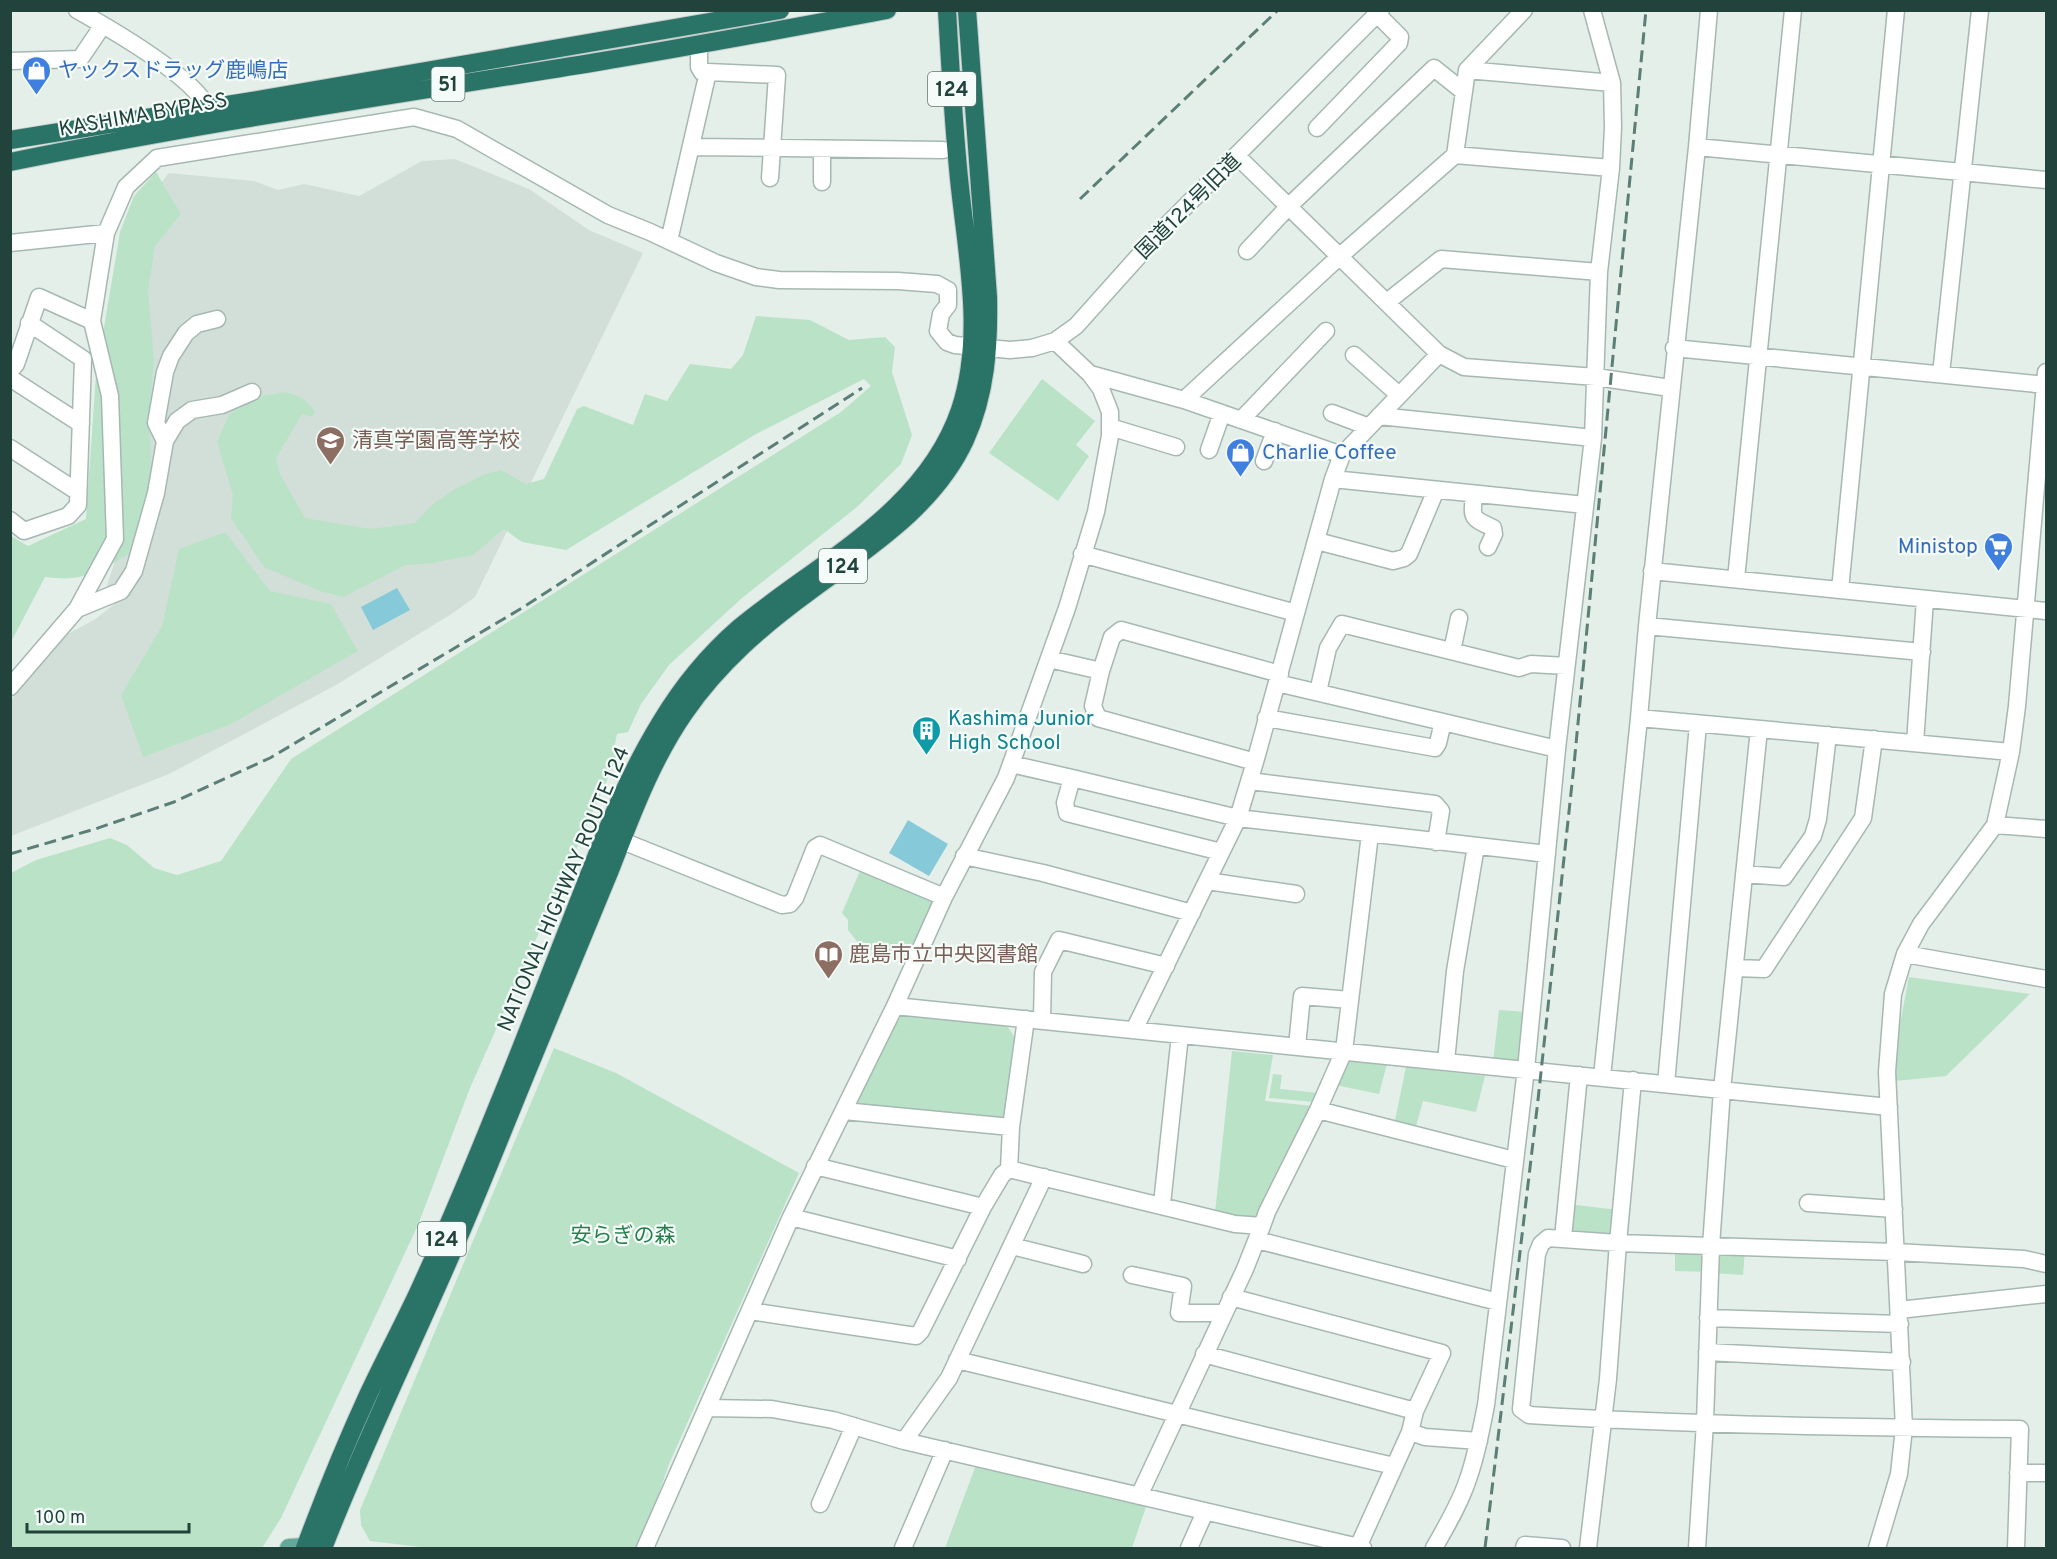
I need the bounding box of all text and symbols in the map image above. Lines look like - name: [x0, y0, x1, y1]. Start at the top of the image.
- shop icon: ヤックスドラッグ鹿嶋店: [21, 54, 53, 96]
- place label: ヤックスドラッグ鹿嶋店: [58, 58, 288, 85]
- road number: 51: [432, 67, 464, 101]
- road number: 124: [928, 72, 976, 106]
- street label: KASHIMA BYPASS: [57, 87, 230, 144]
- street label: 国道124号旧道: [1131, 149, 1248, 266]
- school or university icon: 清真学園高等学校: [315, 424, 347, 466]
- place label: 清真学園高等学校: [352, 428, 520, 455]
- shop icon: Charlie Coffee: [1225, 436, 1257, 478]
- place label: Charlie Coffee: [1262, 440, 1397, 467]
- supermarket icon: Ministop: [1983, 530, 2015, 572]
- place label: Ministop: [1898, 534, 1978, 561]
- road number: 124: [819, 549, 867, 583]
- place label: Kashima Junior High School: [948, 706, 1094, 757]
- building icon: Kashima Junior High School: [911, 714, 943, 756]
- street label: NATIONAL HIGHWAY ROUTE 124: [492, 743, 637, 1036]
- library icon: 鹿島市立中央図書館: [812, 938, 844, 980]
- place label: 鹿島市立中央図書館: [849, 942, 1038, 969]
- road number: 124: [418, 1222, 466, 1256]
- park label: 安らぎの森: [571, 1223, 676, 1250]
- scale bar: [27, 1496, 189, 1534]
- text: 100 m: [36, 1507, 85, 1530]

